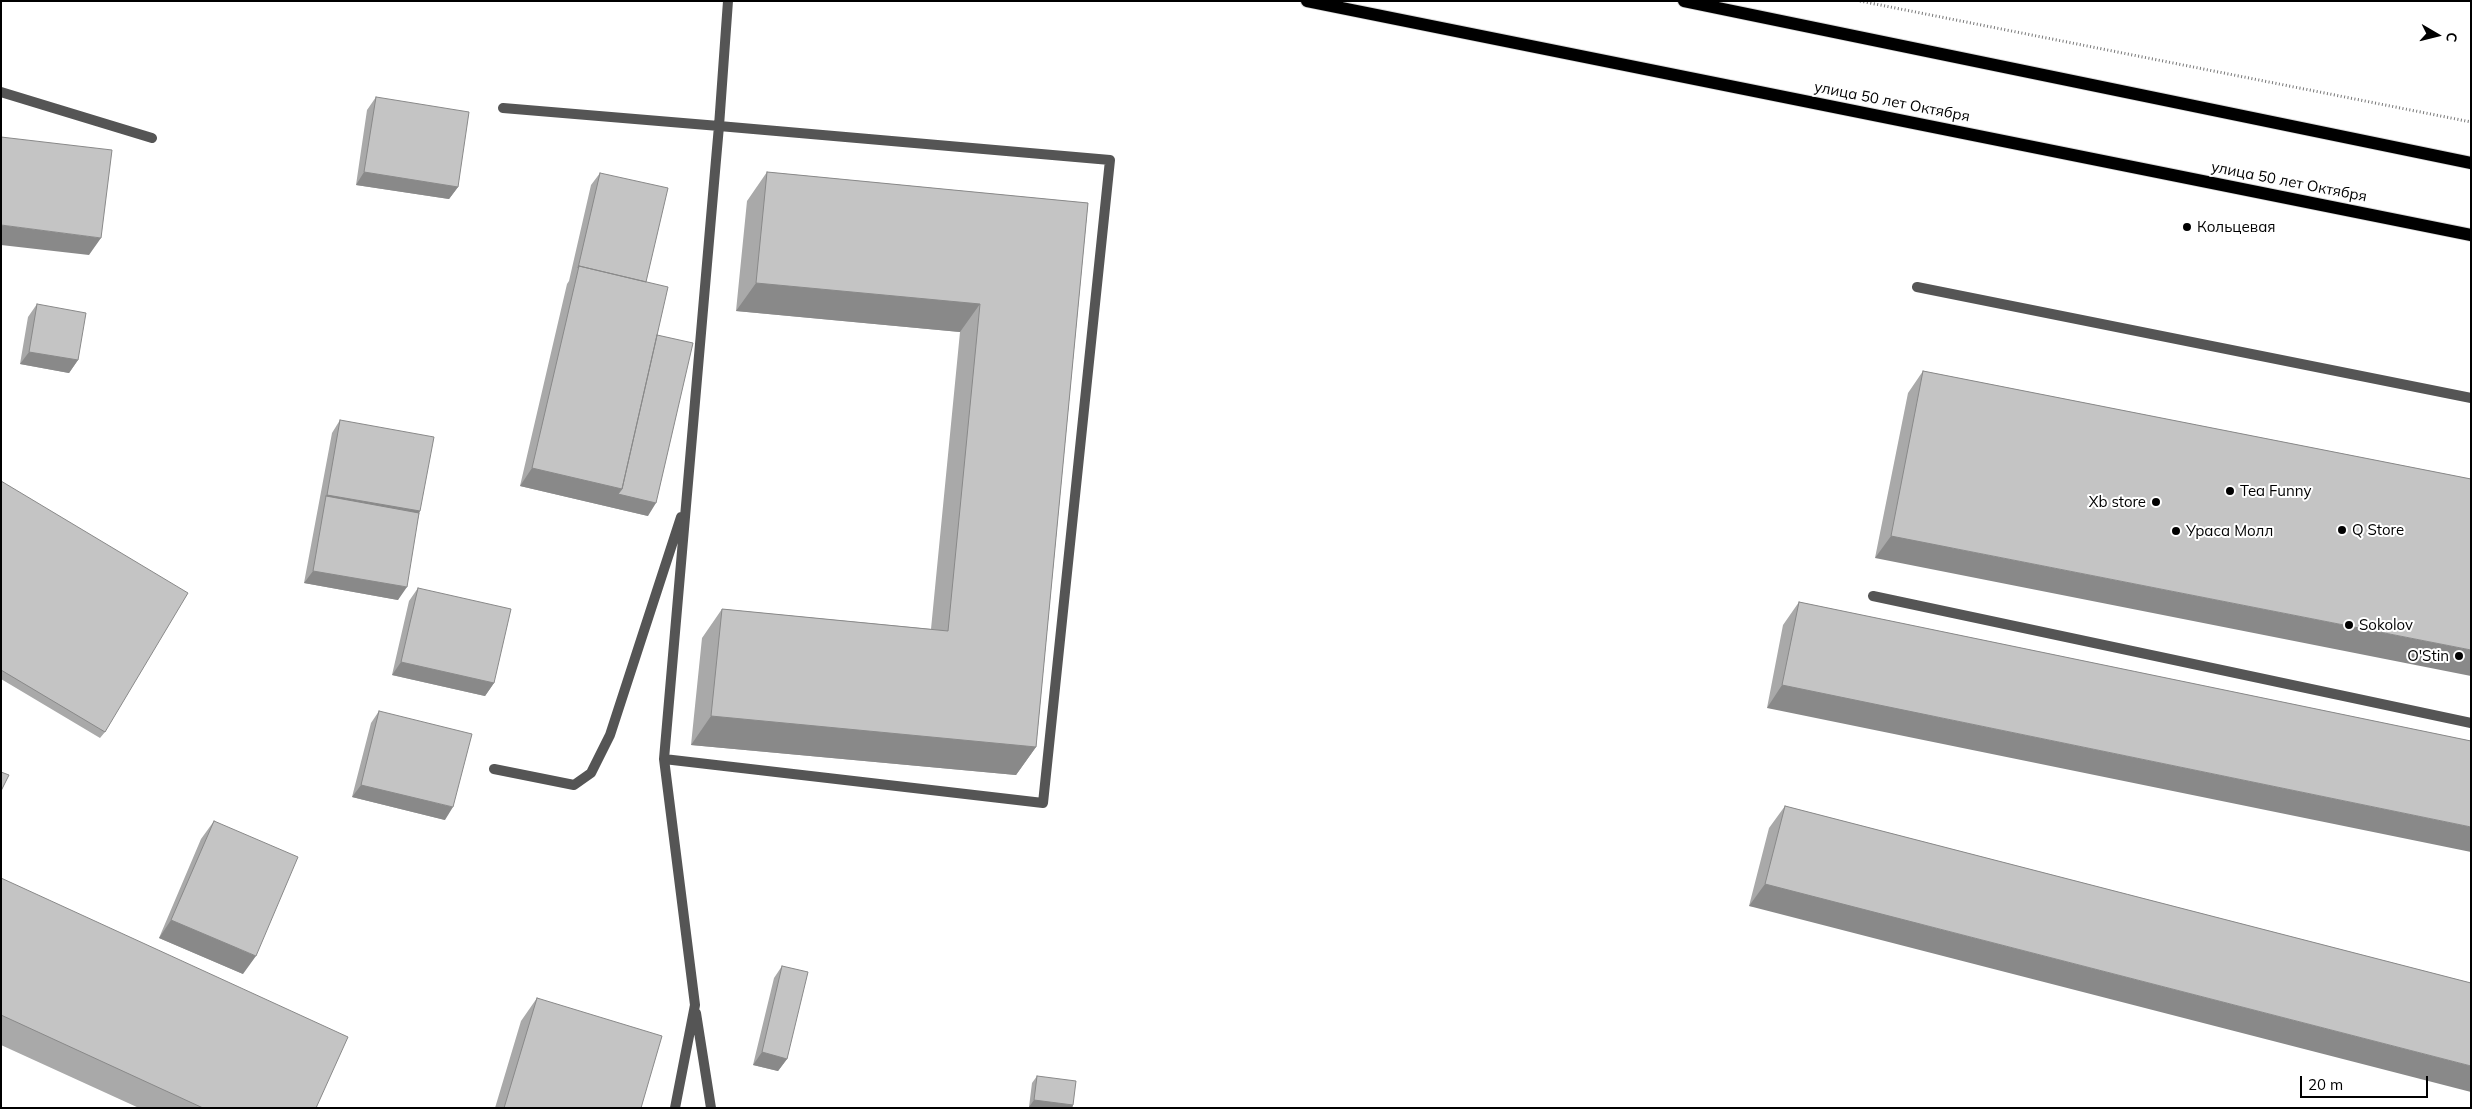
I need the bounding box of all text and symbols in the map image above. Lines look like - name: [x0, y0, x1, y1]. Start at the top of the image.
- north arrow: [2412, 10, 2462, 60]
- text: С: [2442, 31, 2461, 43]
- street label: улица 50 лет Октября: [1813, 78, 1971, 126]
- street label: улица 50 лет Октября: [2210, 158, 2368, 206]
- place label: Кольцевая: [2197, 218, 2276, 236]
- marker: Кольцевая: [2181, 221, 2193, 233]
- place label: Tea Funny: [2240, 482, 2311, 500]
- marker: Tea Funny: [2224, 485, 2236, 497]
- place label: Xb store: [2089, 493, 2146, 511]
- marker: Xb store: [2150, 496, 2162, 508]
- place label: Q Store: [2352, 521, 2404, 539]
- place label: Ураса Молл: [2186, 522, 2273, 540]
- marker: Q Store: [2336, 524, 2348, 536]
- marker: Ураса Молл: [2170, 525, 2182, 537]
- place label: Sokolov: [2359, 616, 2413, 634]
- marker: Sokolov: [2343, 619, 2355, 631]
- place label: O'Stin: [2407, 647, 2449, 665]
- marker: O'Stin: [2453, 650, 2465, 662]
- scale bar: [2302, 1066, 2430, 1098]
- text: 20 m: [2308, 1075, 2343, 1094]

